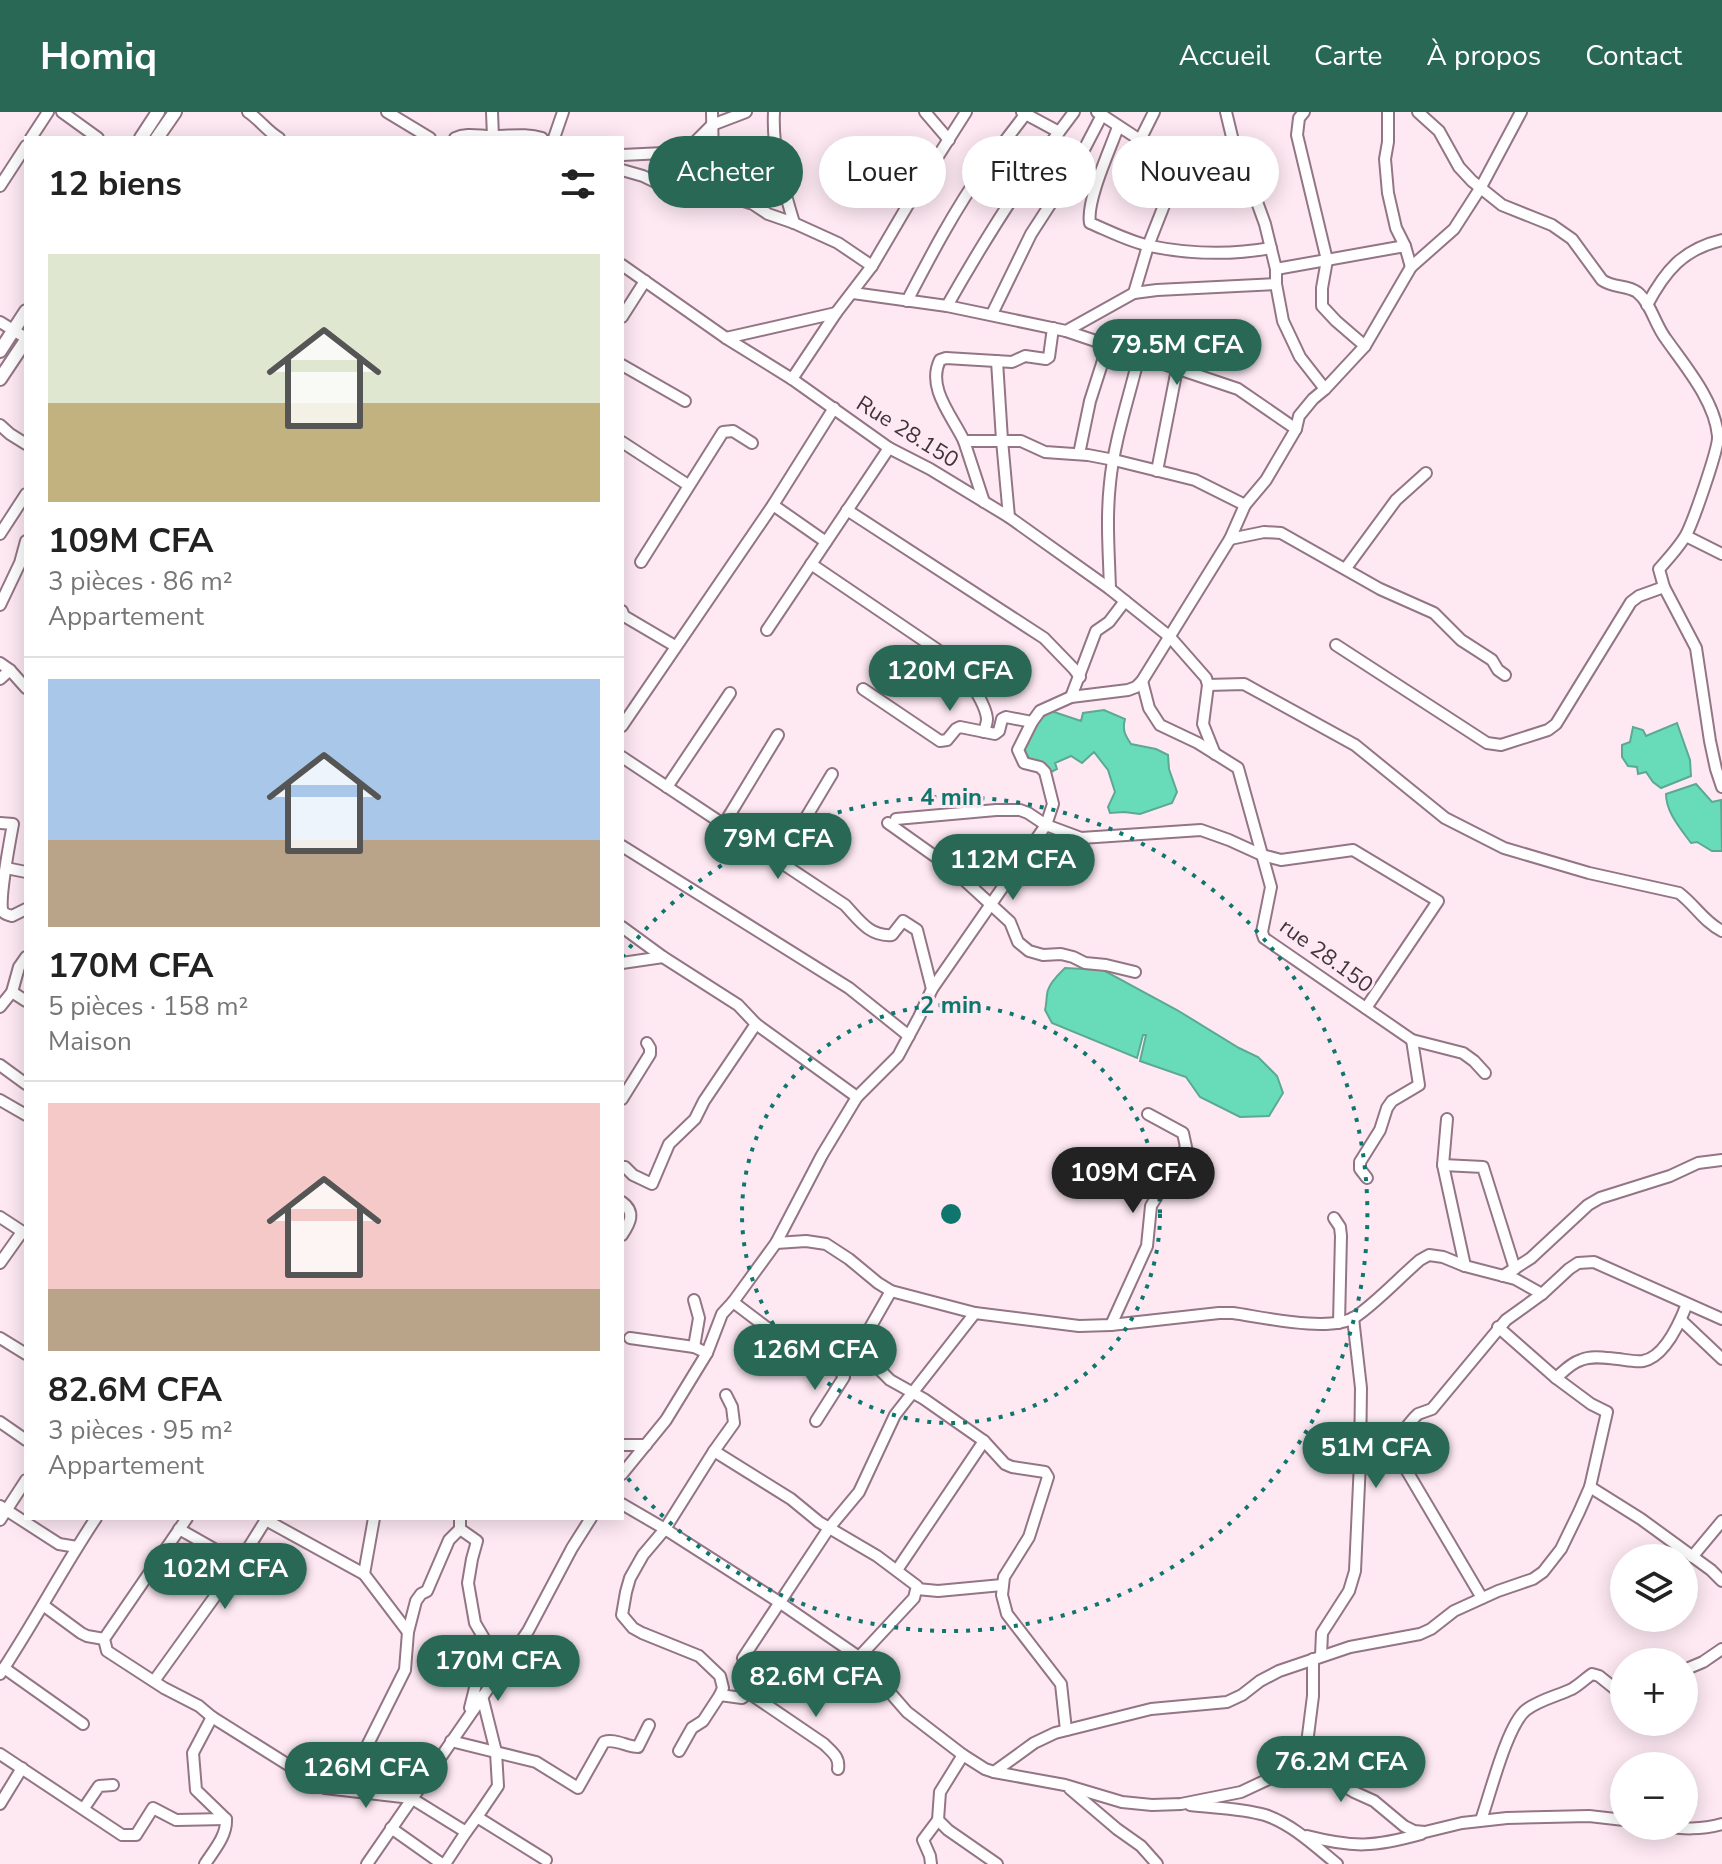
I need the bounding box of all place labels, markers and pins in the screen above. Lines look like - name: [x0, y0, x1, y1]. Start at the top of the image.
- pin: 79.5M CFA: [1085, 319, 1269, 387]
- pin: 120M CFA: [867, 645, 1033, 713]
- pin: 79M CFA: [704, 813, 852, 881]
- pin: 112M CFA: [930, 834, 1096, 902]
- pin: 109M CFA: [1050, 1147, 1216, 1215]
- centre of rings: [937, 1200, 965, 1228]
- pin: 126M CFA: [732, 1324, 898, 1392]
- pin: 51M CFA: [1302, 1422, 1450, 1490]
- pin: 102M CFA: [142, 1543, 308, 1611]
- pin: 170M CFA: [415, 1635, 581, 1703]
- pin: 82.6M CFA: [724, 1651, 908, 1719]
- pin: 76.2M CFA: [1249, 1736, 1433, 1804]
- pin: 126M CFA: [283, 1742, 449, 1810]

